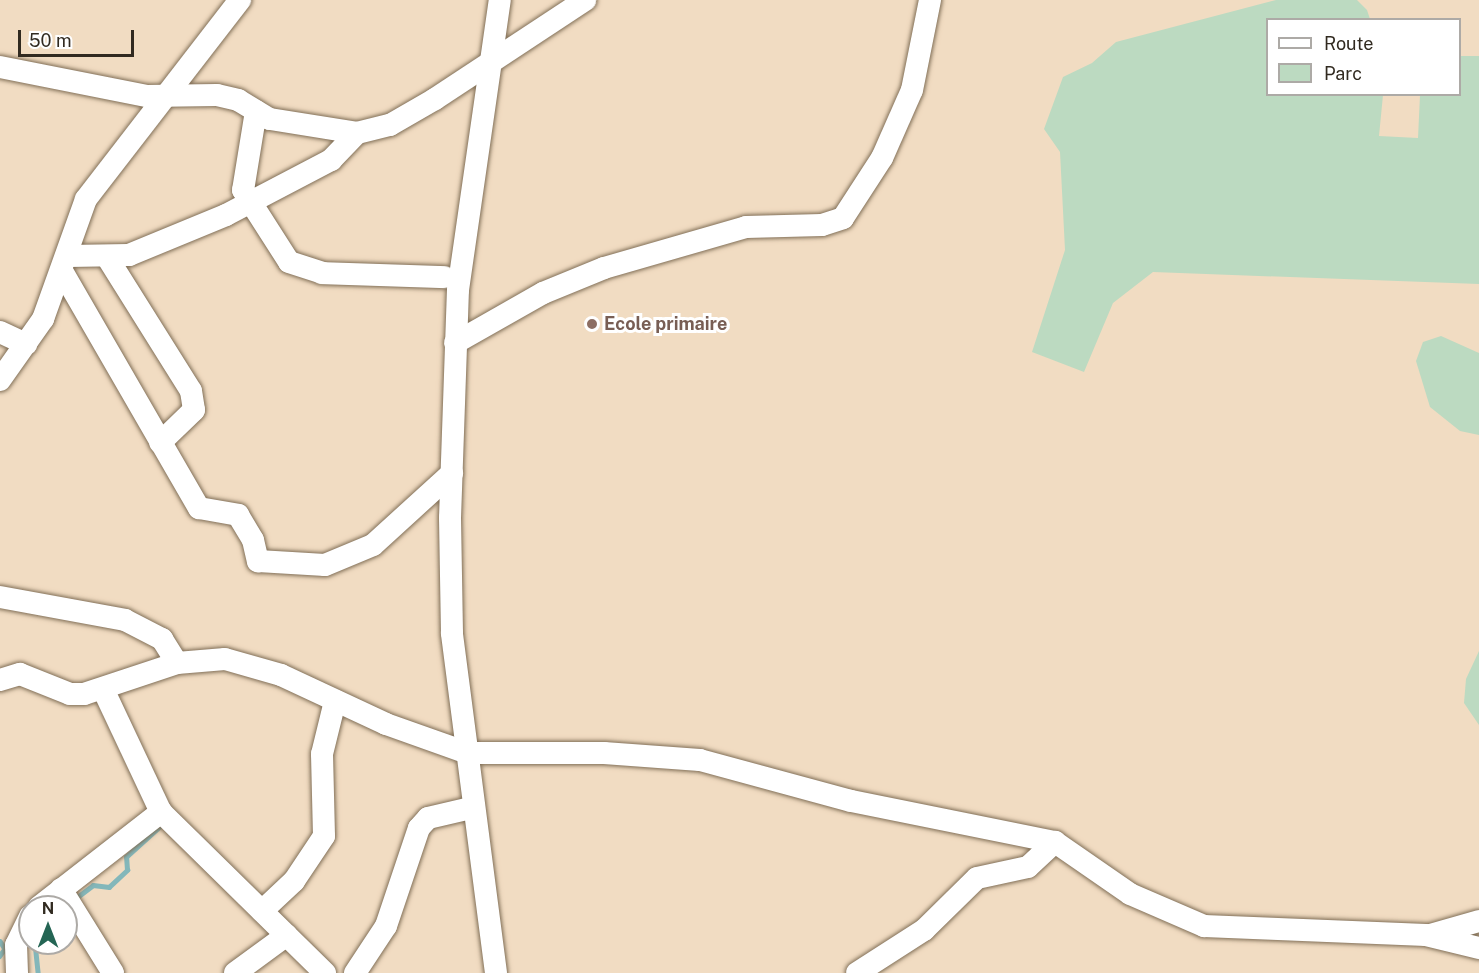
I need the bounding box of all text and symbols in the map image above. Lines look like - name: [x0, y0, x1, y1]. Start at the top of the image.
- scale bar: [21, 18, 136, 56]
- legend: [1266, 18, 1461, 96]
- text: 50 m: [29, 30, 72, 51]
- text: Route: [1324, 33, 1373, 54]
- text: Parc: [1324, 63, 1362, 84]
- place label: Ecole primaire: [604, 313, 727, 335]
- marker: Ecole primaire: [585, 317, 599, 331]
- north arrow: [18, 895, 78, 955]
- text: N: [42, 899, 54, 918]

